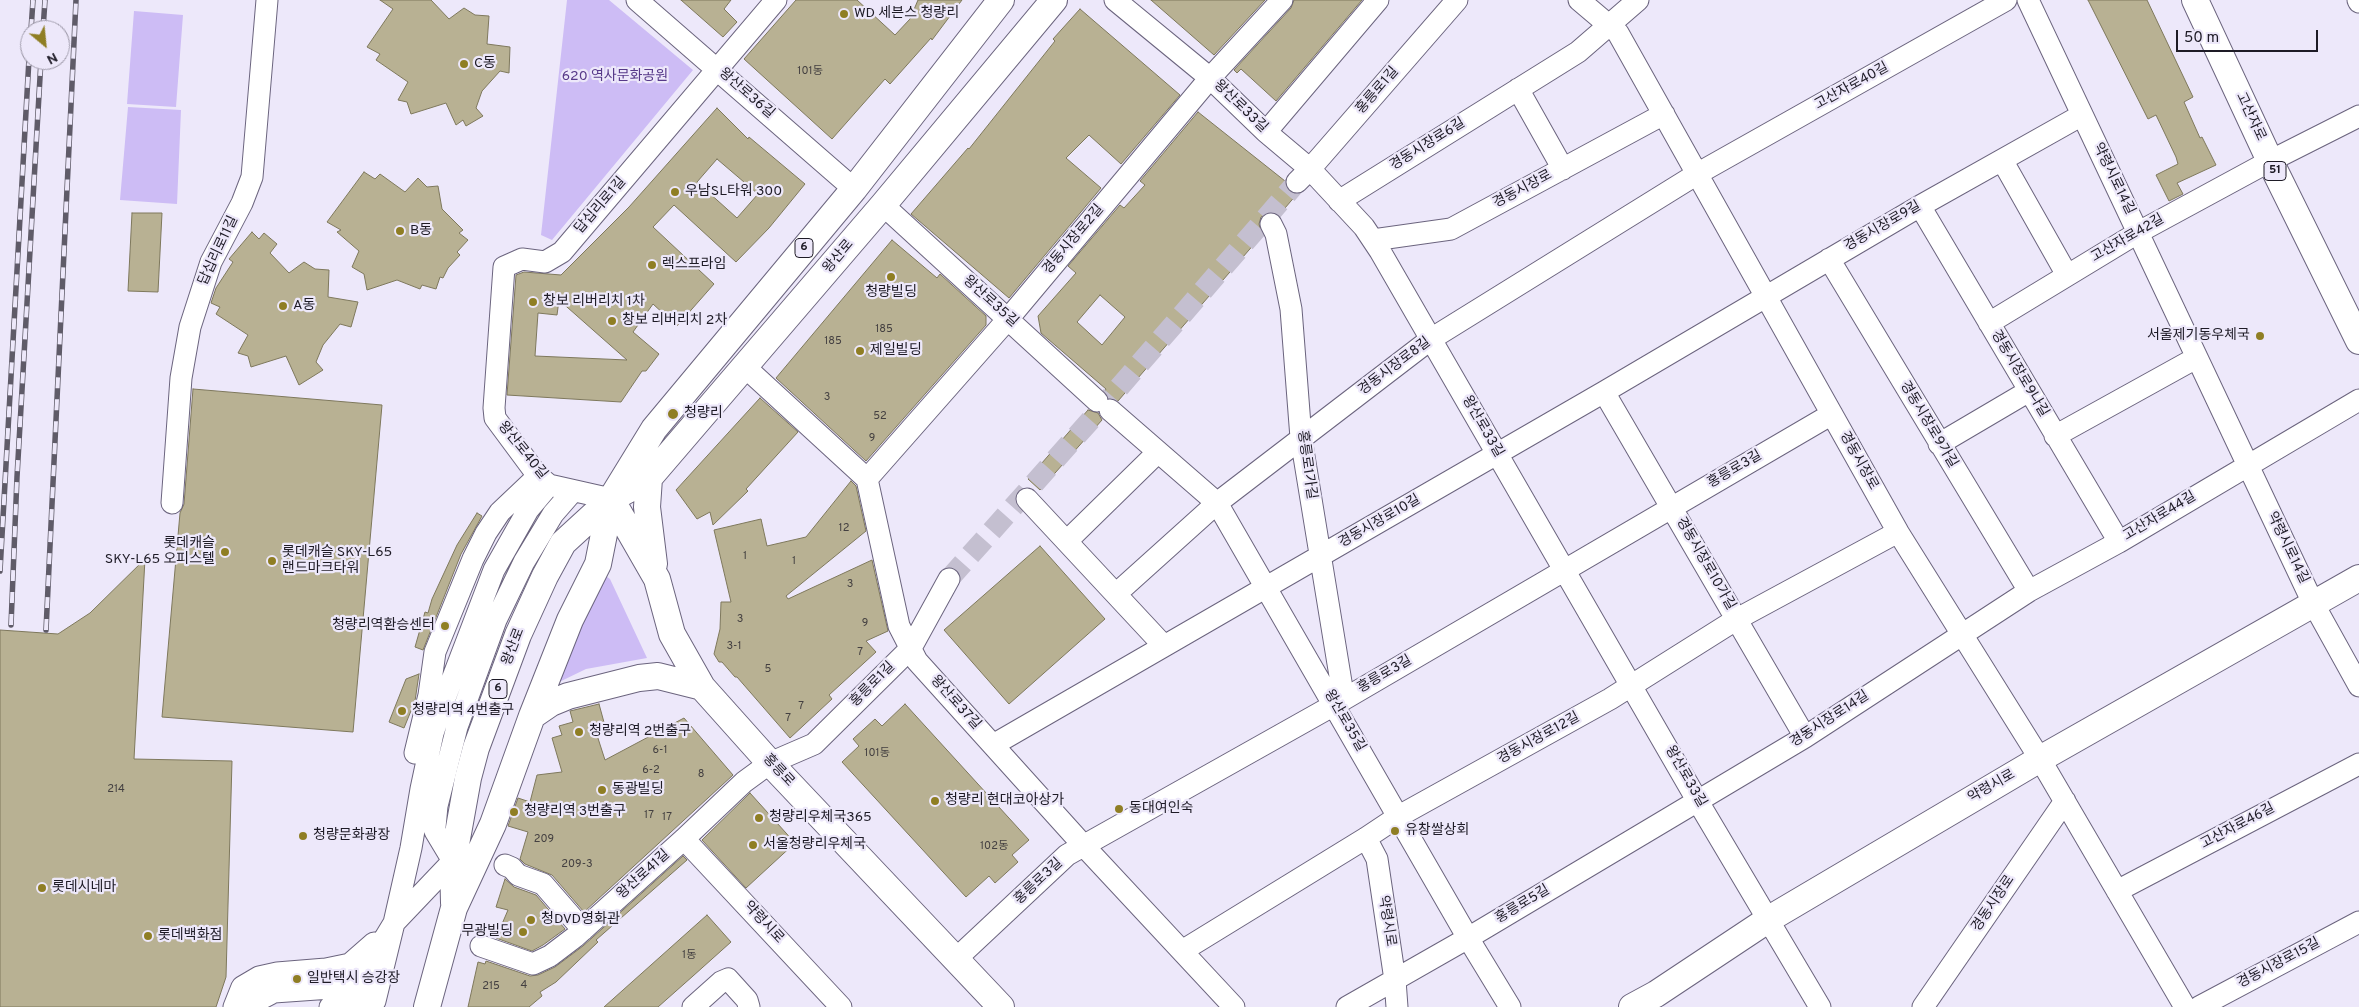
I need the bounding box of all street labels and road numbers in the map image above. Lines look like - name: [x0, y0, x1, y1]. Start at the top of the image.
- street label: 고산자로40길: [1812, 60, 1892, 114]
- street label: 홍릉로1길: [1353, 64, 1403, 118]
- street label: 왕산로36길: [715, 65, 777, 123]
- street label: 왕산로33길: [1210, 77, 1270, 137]
- street label: 고산자로: [2232, 90, 2268, 144]
- street label: 경동시장로6길: [1387, 115, 1469, 175]
- street label: 약령시로14길: [2088, 140, 2138, 218]
- road number: 51: [2264, 162, 2286, 180]
- street label: 경동시장로: [1491, 167, 1555, 213]
- street label: 답십리로1길: [572, 174, 630, 238]
- street label: 경동시장로9길: [1842, 198, 1924, 256]
- street label: 경동시장로2길: [1040, 202, 1108, 278]
- street label: 고산자로42길: [2088, 211, 2168, 267]
- street label: 답십리로11길: [196, 214, 242, 288]
- street label: 왕산로: [820, 237, 858, 277]
- road number: 6: [795, 238, 813, 258]
- street label: 왕산로35길: [959, 273, 1021, 331]
- street label: 경동시장로9나길: [1986, 327, 2052, 421]
- street label: 경동시장로8길: [1356, 334, 1434, 400]
- street label: 경동시장로9가길: [1895, 378, 1961, 472]
- street label: 왕산로33길: [1458, 393, 1506, 461]
- street label: 왕산로40길: [494, 419, 550, 483]
- street label: 홍릉로1가길: [1293, 429, 1319, 501]
- street label: 경동시장로: [1835, 429, 1881, 493]
- street label: 홍릉로3길: [1705, 448, 1765, 492]
- street label: 고산자로44길: [2121, 489, 2199, 545]
- street label: 경동시장로10길: [1336, 492, 1424, 552]
- street label: 약령시로14길: [2262, 509, 2312, 587]
- street label: 경동시장로10가길: [1672, 515, 1738, 613]
- street label: 왕산로: [499, 626, 529, 668]
- street label: 홍릉로3길: [1355, 653, 1415, 697]
- street label: 홍릉로1길: [847, 659, 899, 711]
- street label: 왕산로37길: [926, 672, 984, 734]
- road number: 6: [489, 680, 507, 699]
- street label: 왕산로35길: [1320, 687, 1368, 755]
- street label: 경동시장로14길: [1787, 688, 1873, 752]
- street label: 경동시장로12길: [1495, 710, 1583, 768]
- street label: 왕산로33길: [1661, 743, 1709, 811]
- street label: 홍릉로: [759, 751, 797, 791]
- street label: 약령시로: [1965, 767, 2019, 807]
- street label: 고산자로46길: [2198, 800, 2278, 854]
- street label: 왕산로41길: [614, 847, 674, 903]
- street label: 홍릉로3길: [1011, 855, 1067, 909]
- street label: 경동시장로: [1969, 873, 2019, 935]
- street label: 홍릉로5길: [1493, 882, 1553, 928]
- street label: 약령시로: [1374, 894, 1398, 948]
- street label: 약령시로: [739, 898, 787, 948]
- street label: 경동시장로15길: [2235, 935, 2323, 993]

